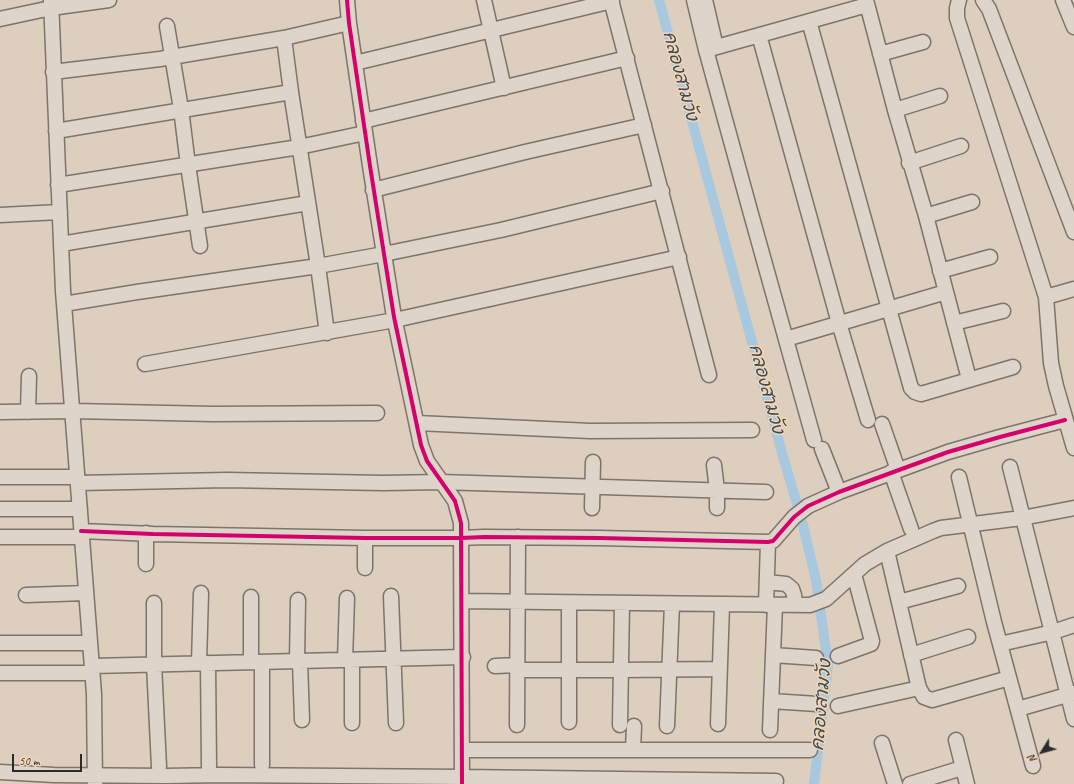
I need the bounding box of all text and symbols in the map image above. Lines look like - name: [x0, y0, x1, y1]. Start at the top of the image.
- water label: คลองสามวัง: [658, 29, 702, 123]
- water label: คลองสามวัง: [744, 342, 788, 436]
- water label: คลองสามวัง: [807, 658, 837, 752]
- north arrow: [1022, 732, 1062, 772]
- scale bar: [14, 746, 84, 772]
- text: N: [1025, 752, 1040, 766]
- text: 50 m: [19, 753, 39, 769]

